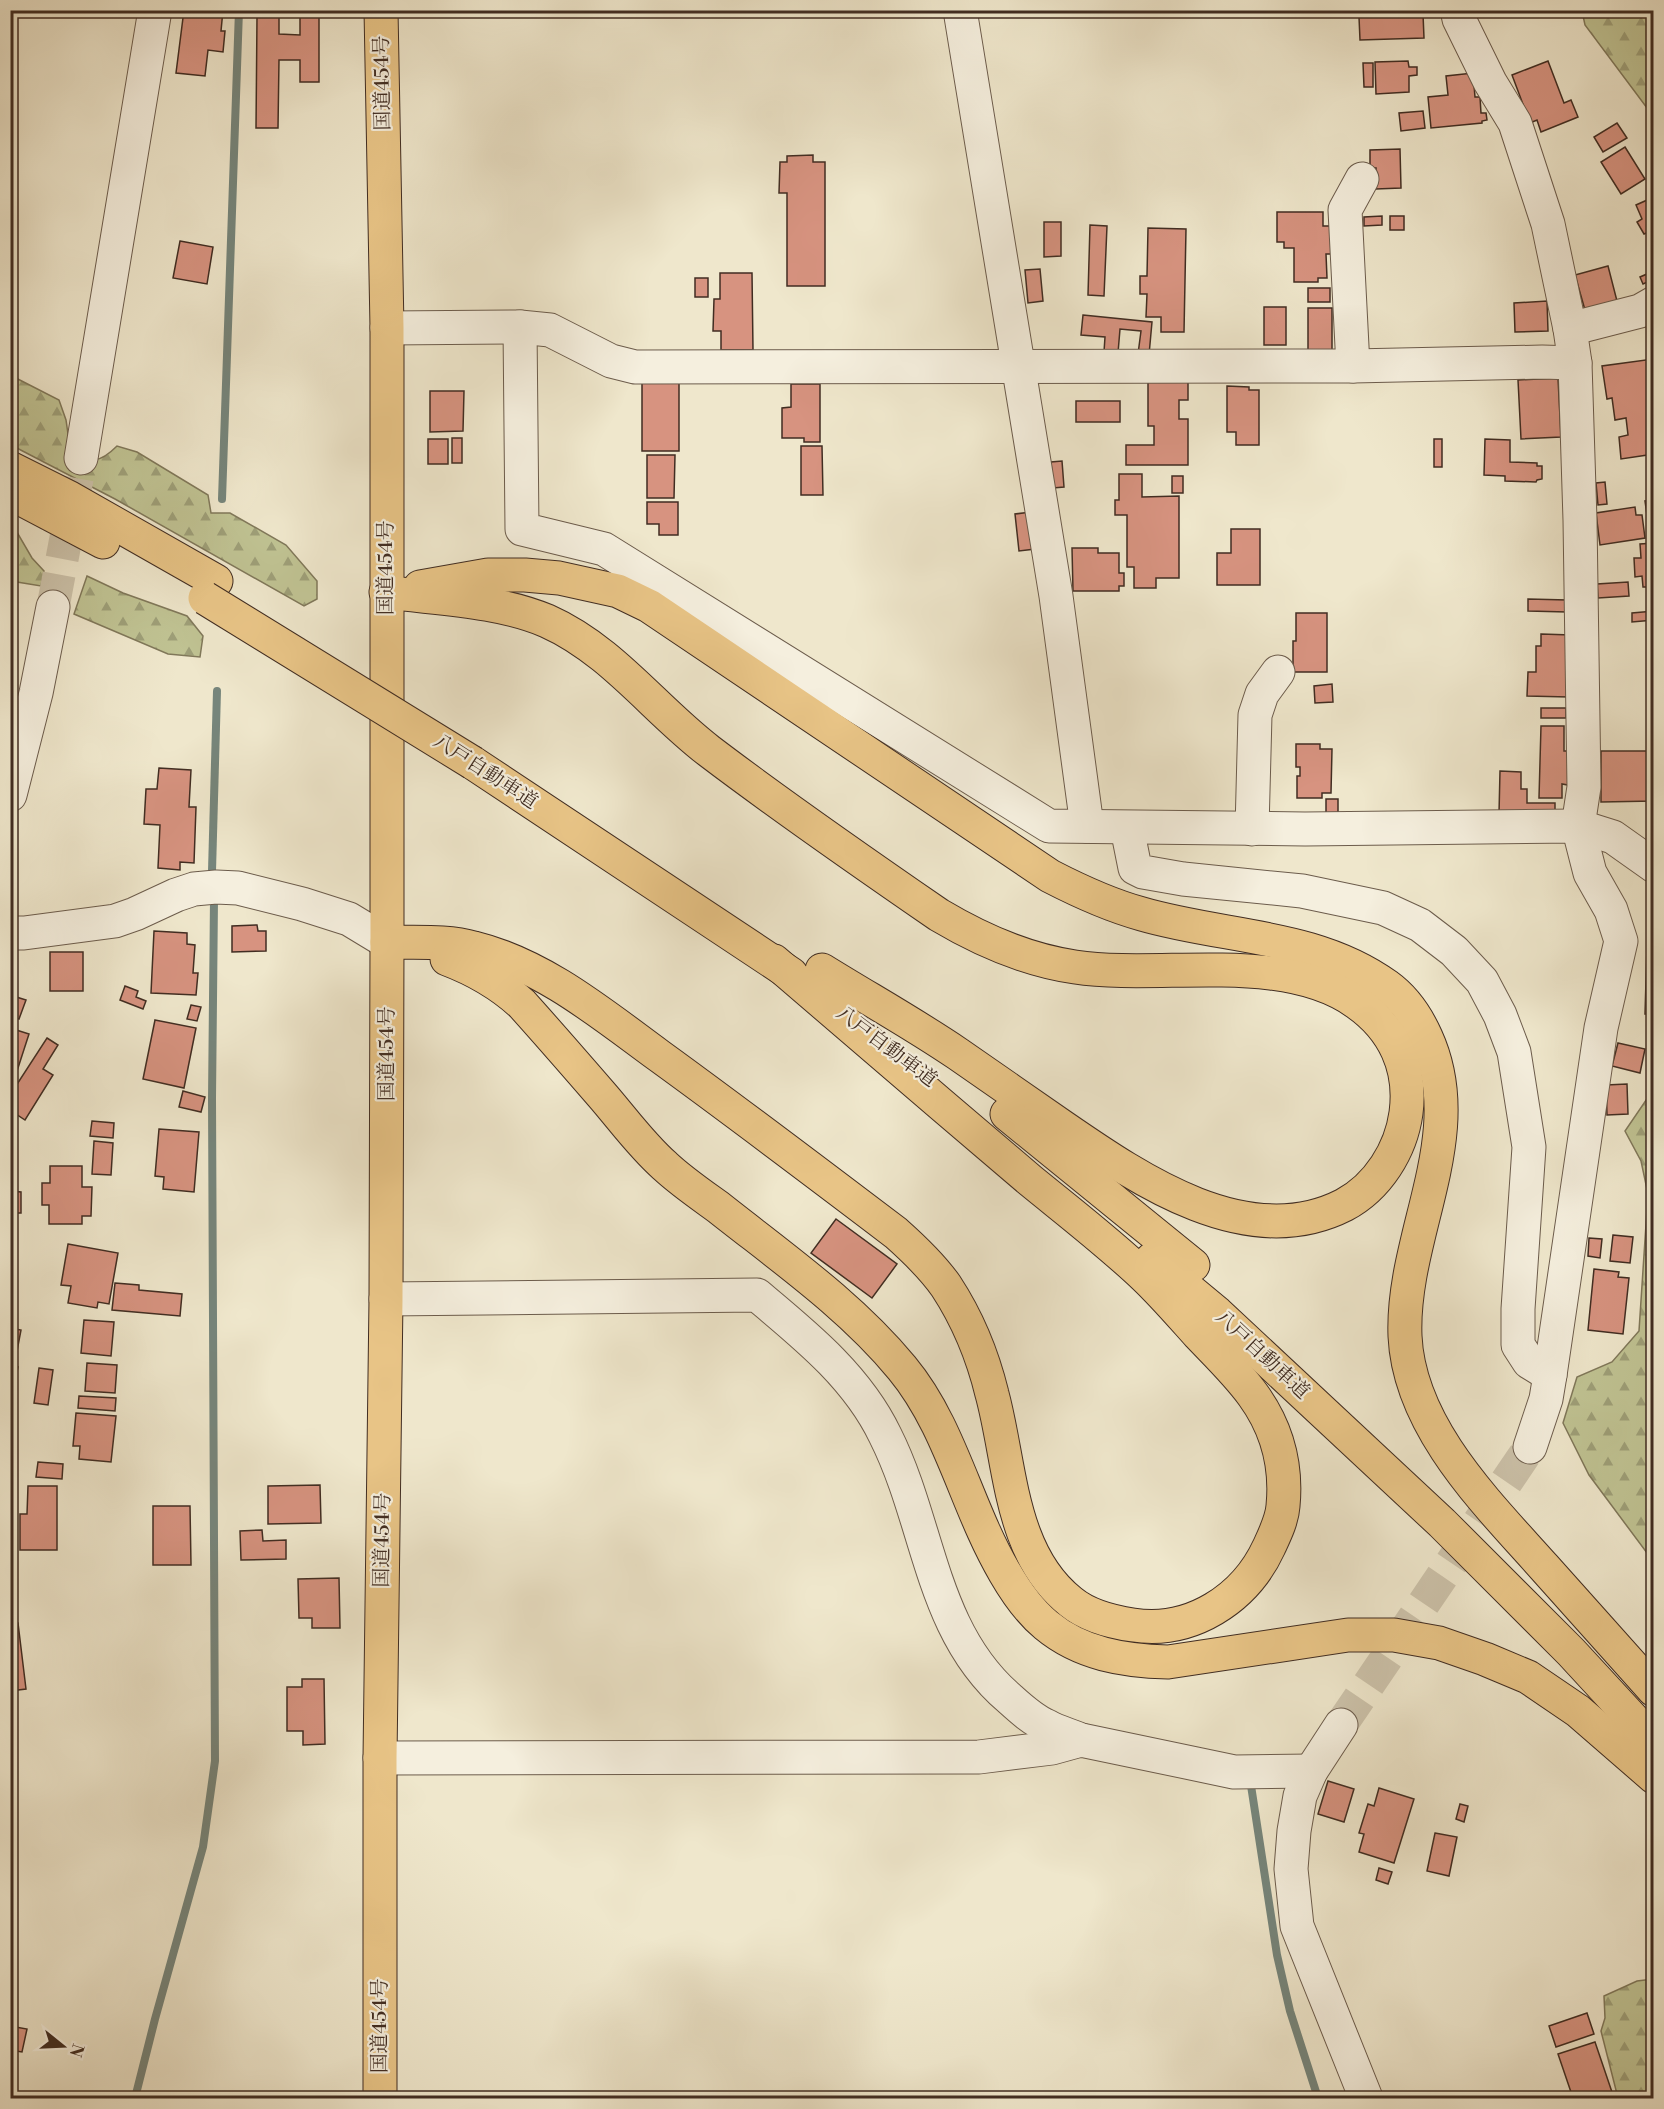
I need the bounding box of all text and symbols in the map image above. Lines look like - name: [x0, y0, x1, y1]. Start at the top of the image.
- street label: 国道454号: [370, 35, 396, 131]
- street label: 国道454号: [374, 520, 399, 616]
- street label: 八戸自動車道: [428, 729, 542, 815]
- street label: 八戸自動車道: [831, 1001, 941, 1093]
- street label: 国道454号: [375, 1006, 400, 1102]
- street label: 八戸自動車道: [1210, 1305, 1314, 1405]
- street label: 国道454号: [370, 1492, 396, 1588]
- street label: 国道454号: [368, 1978, 393, 2074]
- north arrow: [33, 2016, 93, 2076]
- text: N: [65, 2041, 88, 2060]

